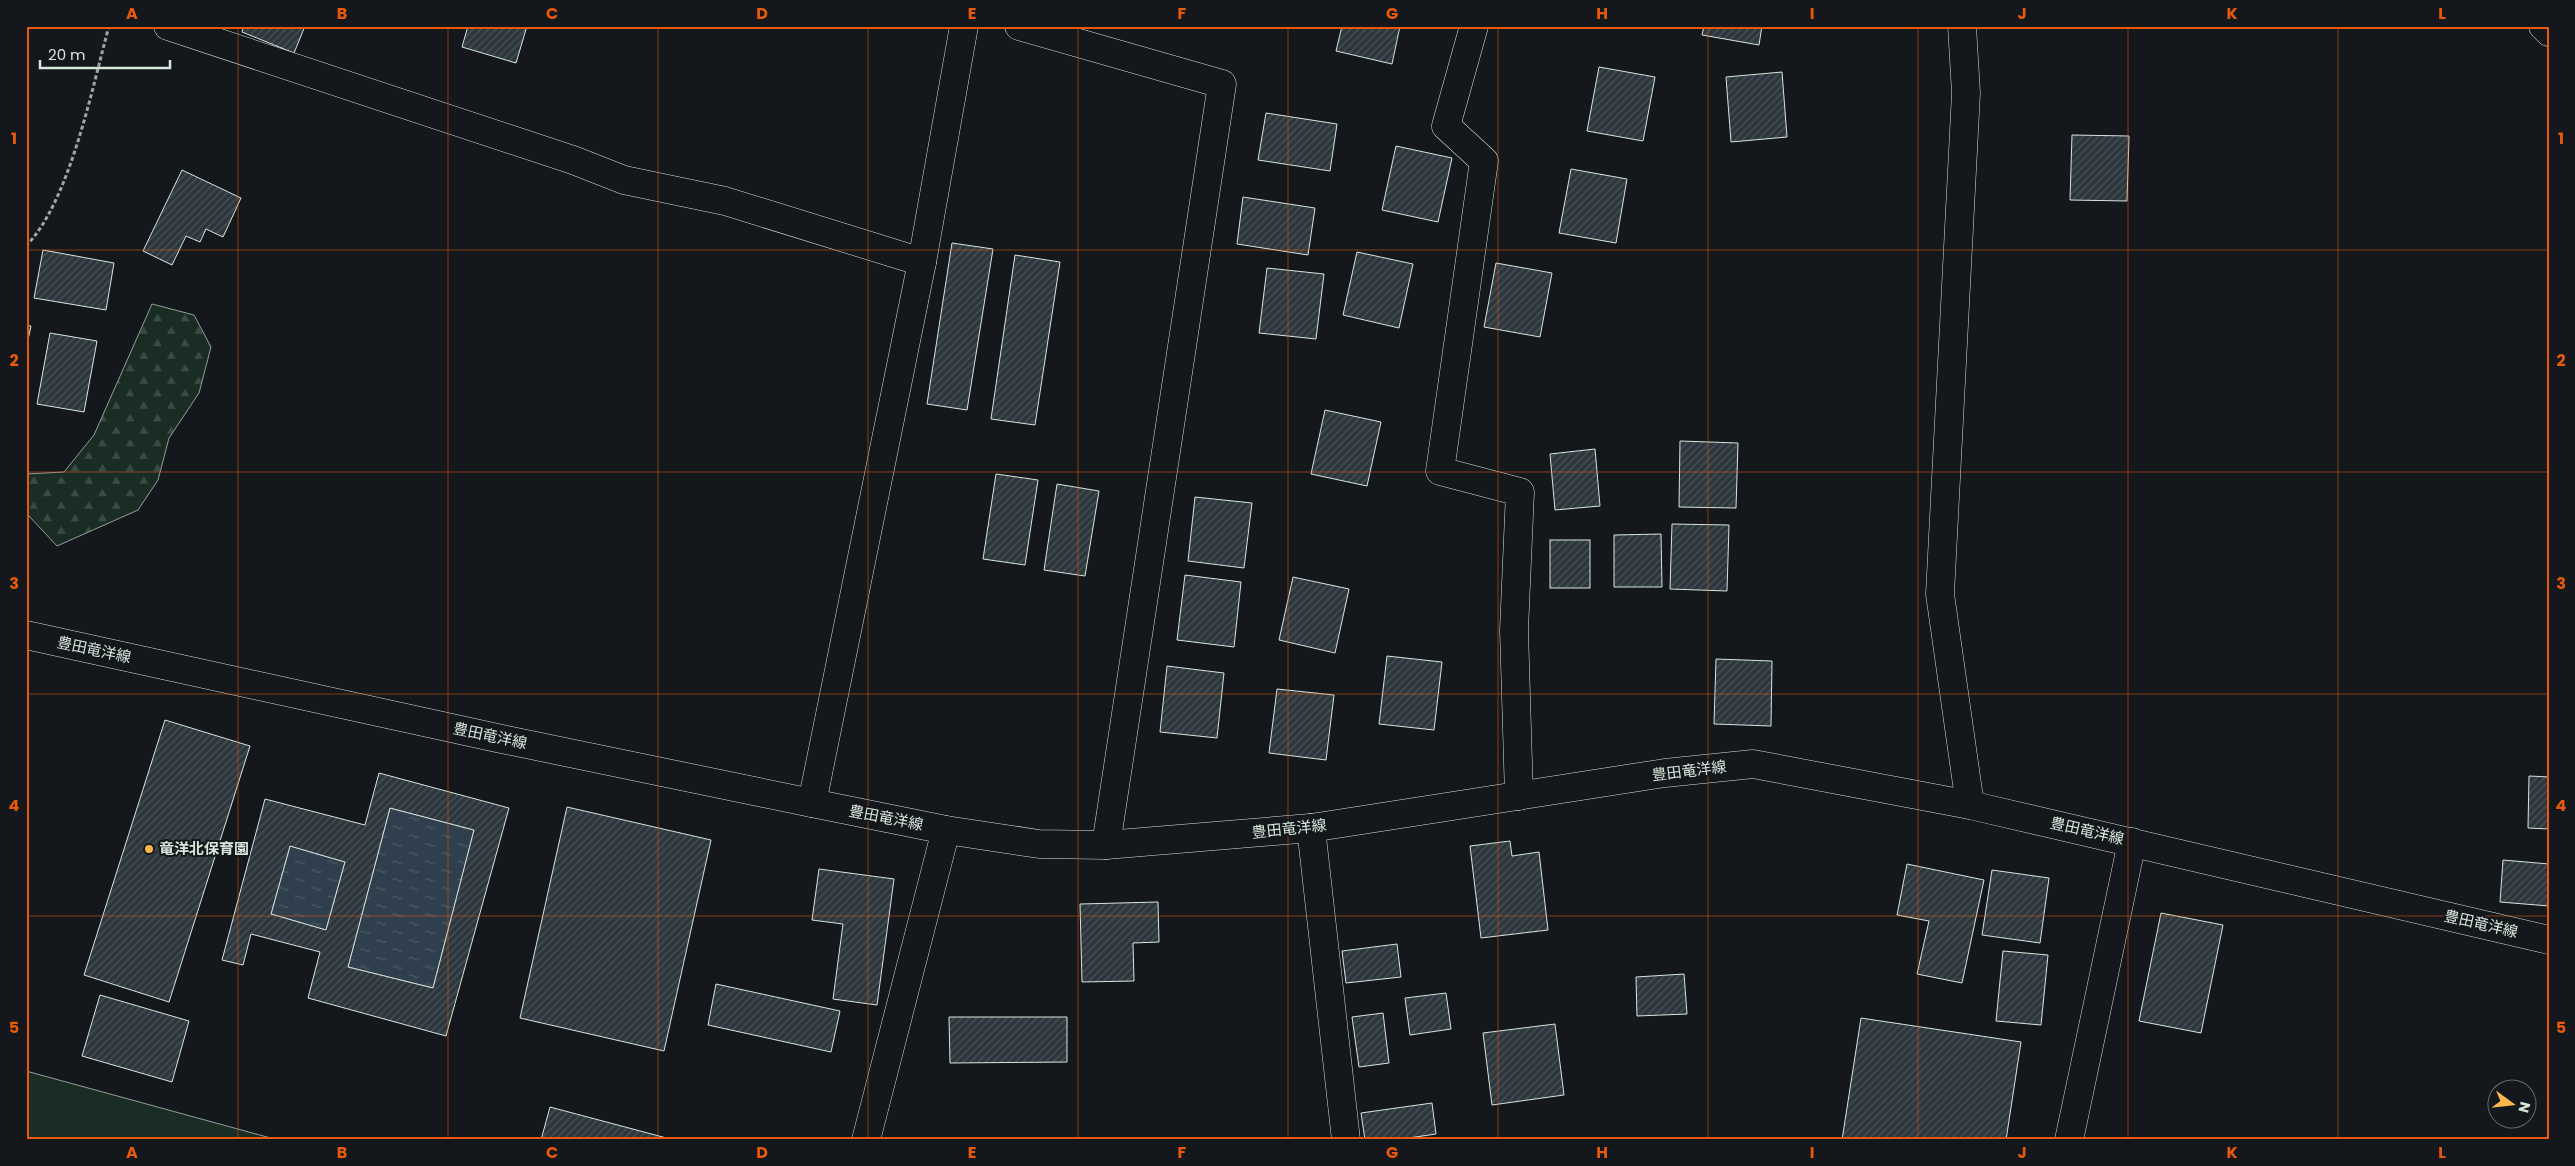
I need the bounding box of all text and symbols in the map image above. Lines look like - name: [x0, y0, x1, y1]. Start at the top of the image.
- text: A: [126, 2, 138, 25]
- text: B: [337, 2, 347, 25]
- text: C: [546, 2, 558, 25]
- text: D: [756, 2, 768, 25]
- text: E: [968, 2, 976, 25]
- text: F: [1178, 2, 1187, 25]
- text: G: [1386, 2, 1398, 25]
- text: H: [1596, 2, 1608, 25]
- text: I: [1810, 2, 1814, 25]
- text: J: [2017, 2, 2027, 25]
- text: K: [2226, 2, 2238, 25]
- text: L: [2438, 2, 2446, 25]
- scale bar: [40, 38, 170, 70]
- text: 20 m: [48, 44, 86, 65]
- text: 1: [11, 127, 17, 150]
- text: 1: [2558, 127, 2564, 150]
- text: 2: [9, 349, 19, 372]
- text: 2: [2556, 349, 2566, 372]
- text: 3: [9, 572, 19, 595]
- text: 3: [2556, 572, 2566, 595]
- street label: 豊田竜洋線: [55, 631, 133, 668]
- street label: 豊田竜洋線: [451, 717, 529, 754]
- street label: 豊田竜洋線: [1650, 756, 1727, 785]
- text: 4: [9, 794, 20, 817]
- text: 4: [2556, 794, 2567, 817]
- street label: 豊田竜洋線: [847, 800, 925, 835]
- street label: 豊田竜洋線: [2048, 812, 2126, 849]
- street label: 豊田竜洋線: [1251, 814, 1327, 843]
- place label: 竜洋北保育園: [159, 838, 249, 859]
- marker: 竜洋北保育園: [143, 843, 155, 855]
- street label: 豊田竜洋線: [2442, 905, 2520, 942]
- text: 5: [9, 1016, 19, 1039]
- text: 5: [2556, 1016, 2566, 1039]
- north arrow: [2488, 1078, 2538, 1128]
- text: N: [2514, 1100, 2536, 1115]
- text: A: [126, 1141, 138, 1164]
- text: B: [337, 1141, 347, 1164]
- text: C: [546, 1141, 558, 1164]
- text: D: [756, 1141, 768, 1164]
- text: E: [968, 1141, 976, 1164]
- text: F: [1178, 1141, 1187, 1164]
- text: G: [1386, 1141, 1398, 1164]
- text: H: [1596, 1141, 1608, 1164]
- text: I: [1810, 1141, 1814, 1164]
- text: J: [2017, 1141, 2027, 1164]
- text: K: [2226, 1141, 2238, 1164]
- text: L: [2438, 1141, 2446, 1164]

